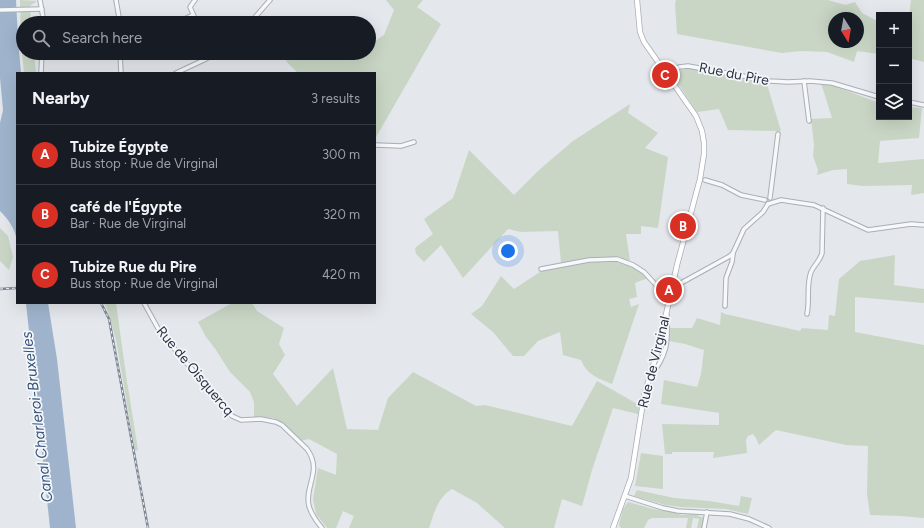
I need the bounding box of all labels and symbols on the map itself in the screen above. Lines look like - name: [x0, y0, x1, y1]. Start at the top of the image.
- north arrow: [828, 12, 864, 48]
- street label: Rue du Pire: [698, 59, 771, 89]
- pin: C: [652, 60, 678, 90]
- pin: B: [670, 211, 696, 241]
- your location: [498, 241, 518, 261]
- pin: A: [656, 275, 682, 305]
- street label: Rue de Virginal: [634, 314, 674, 410]
- street label: Rue de Oisquercq: [153, 323, 237, 419]
- water label: Canal Charleroi-Bruxelles: [18, 331, 56, 503]

